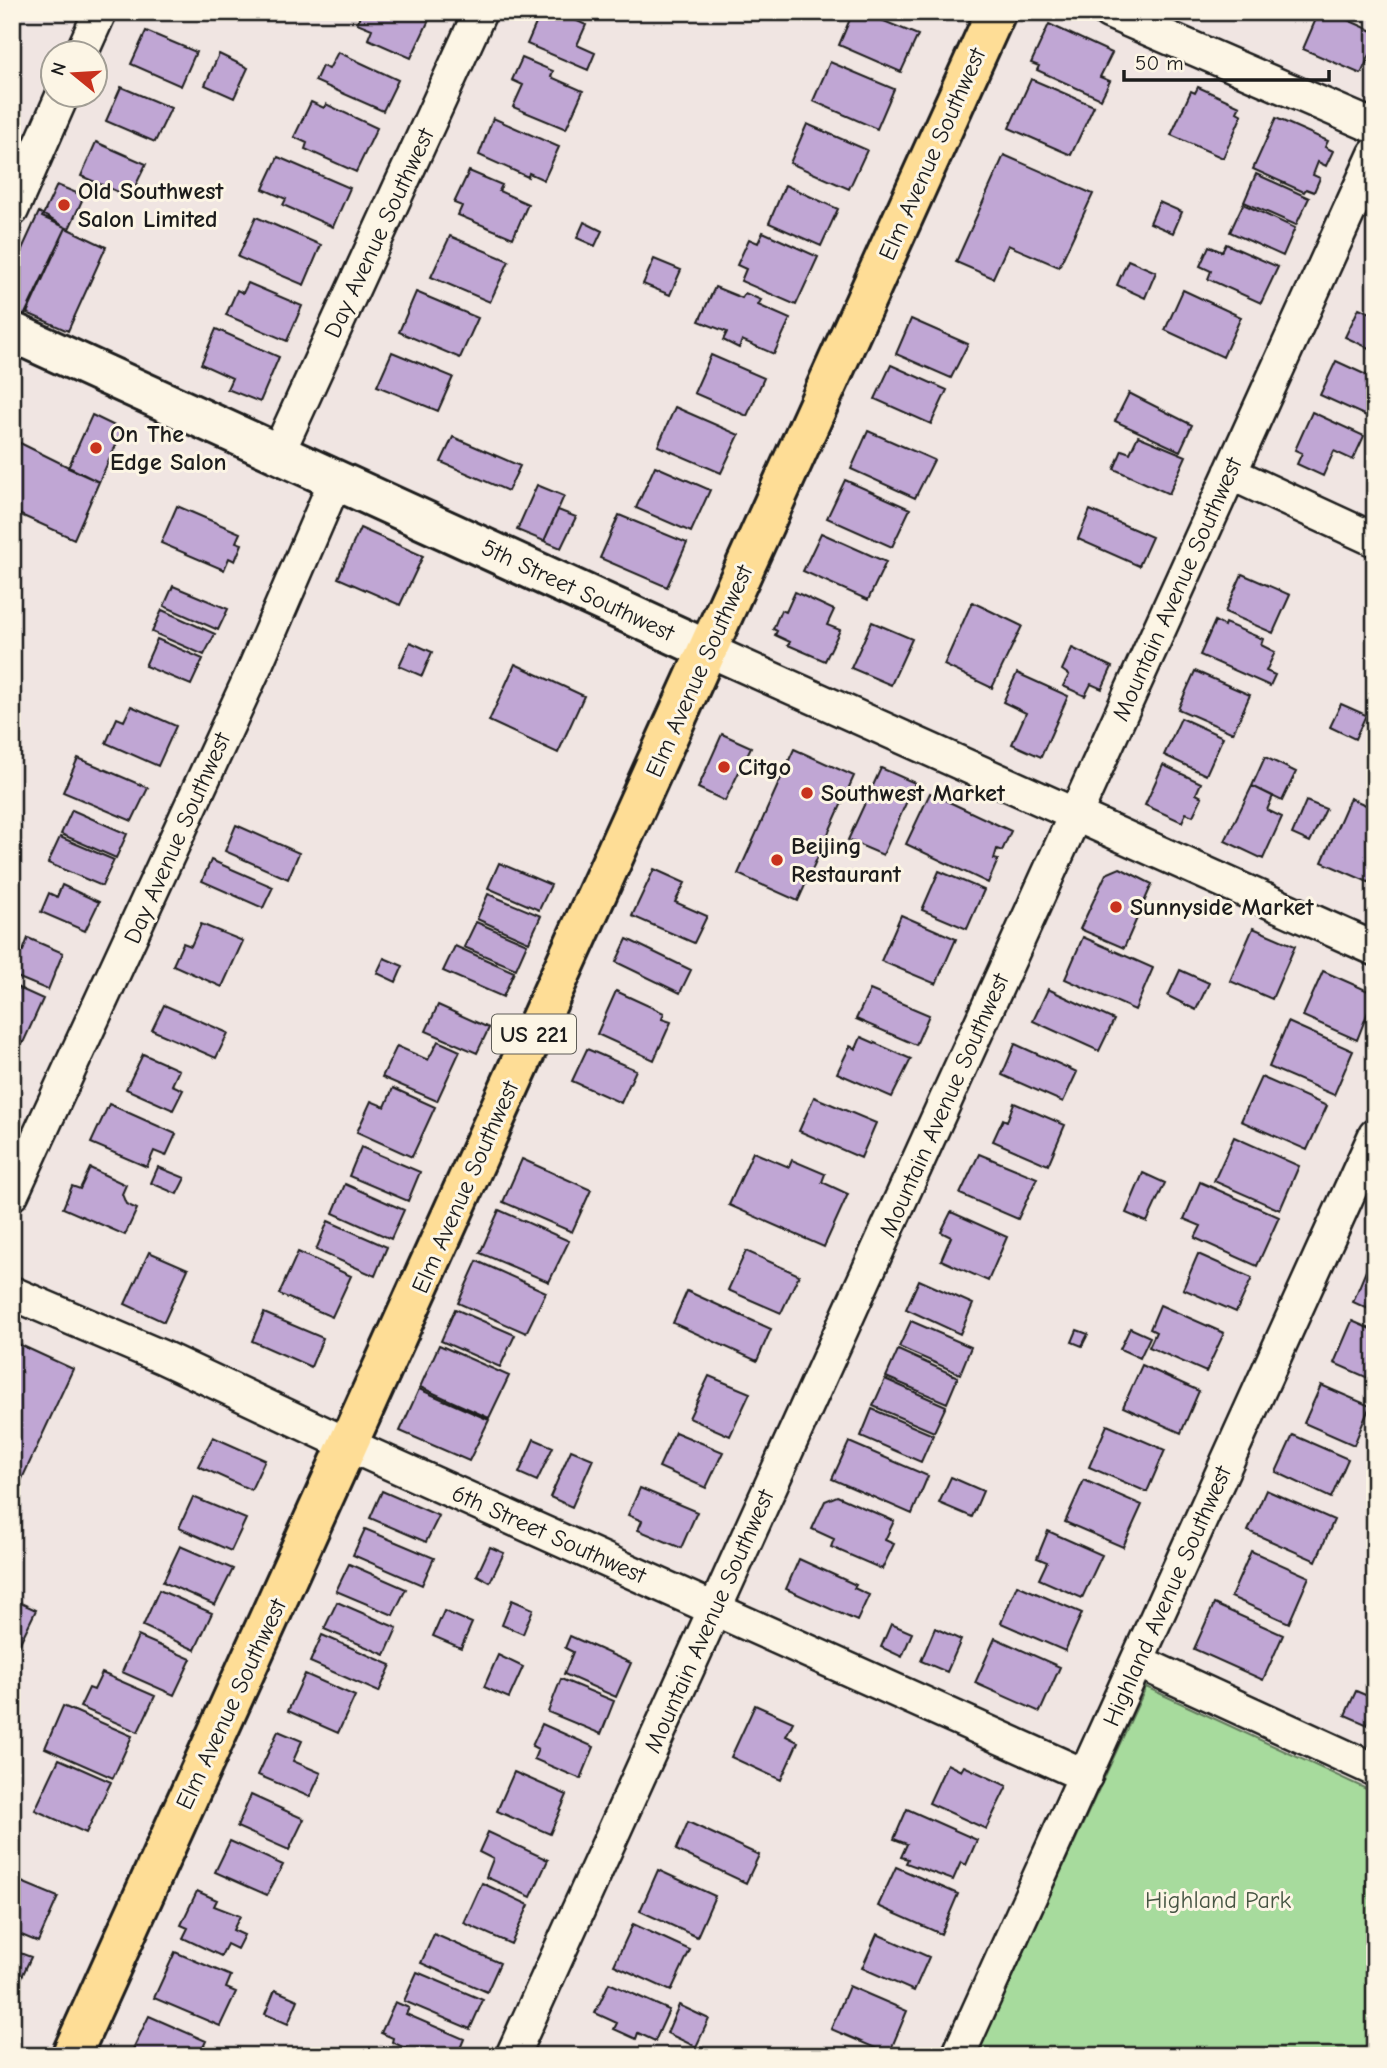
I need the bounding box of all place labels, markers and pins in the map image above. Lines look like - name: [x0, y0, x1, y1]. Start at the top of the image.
- place label: Old Southwest Salon Limited: [78, 177, 224, 233]
- marker: Old Southwest Salon Limited: [56, 197, 72, 213]
- place label: On The Edge Salon: [110, 420, 227, 476]
- marker: On The Edge Salon: [88, 440, 104, 456]
- place label: Citgo: [738, 753, 791, 781]
- marker: Citgo: [716, 759, 732, 775]
- place label: Southwest Market: [821, 779, 1006, 807]
- marker: Southwest Market: [799, 785, 815, 801]
- place label: Beijing Restaurant: [791, 832, 902, 888]
- marker: Beijing Restaurant: [769, 852, 785, 868]
- place label: Sunnyside Market: [1130, 893, 1315, 921]
- marker: Sunnyside Market: [1108, 899, 1124, 915]

